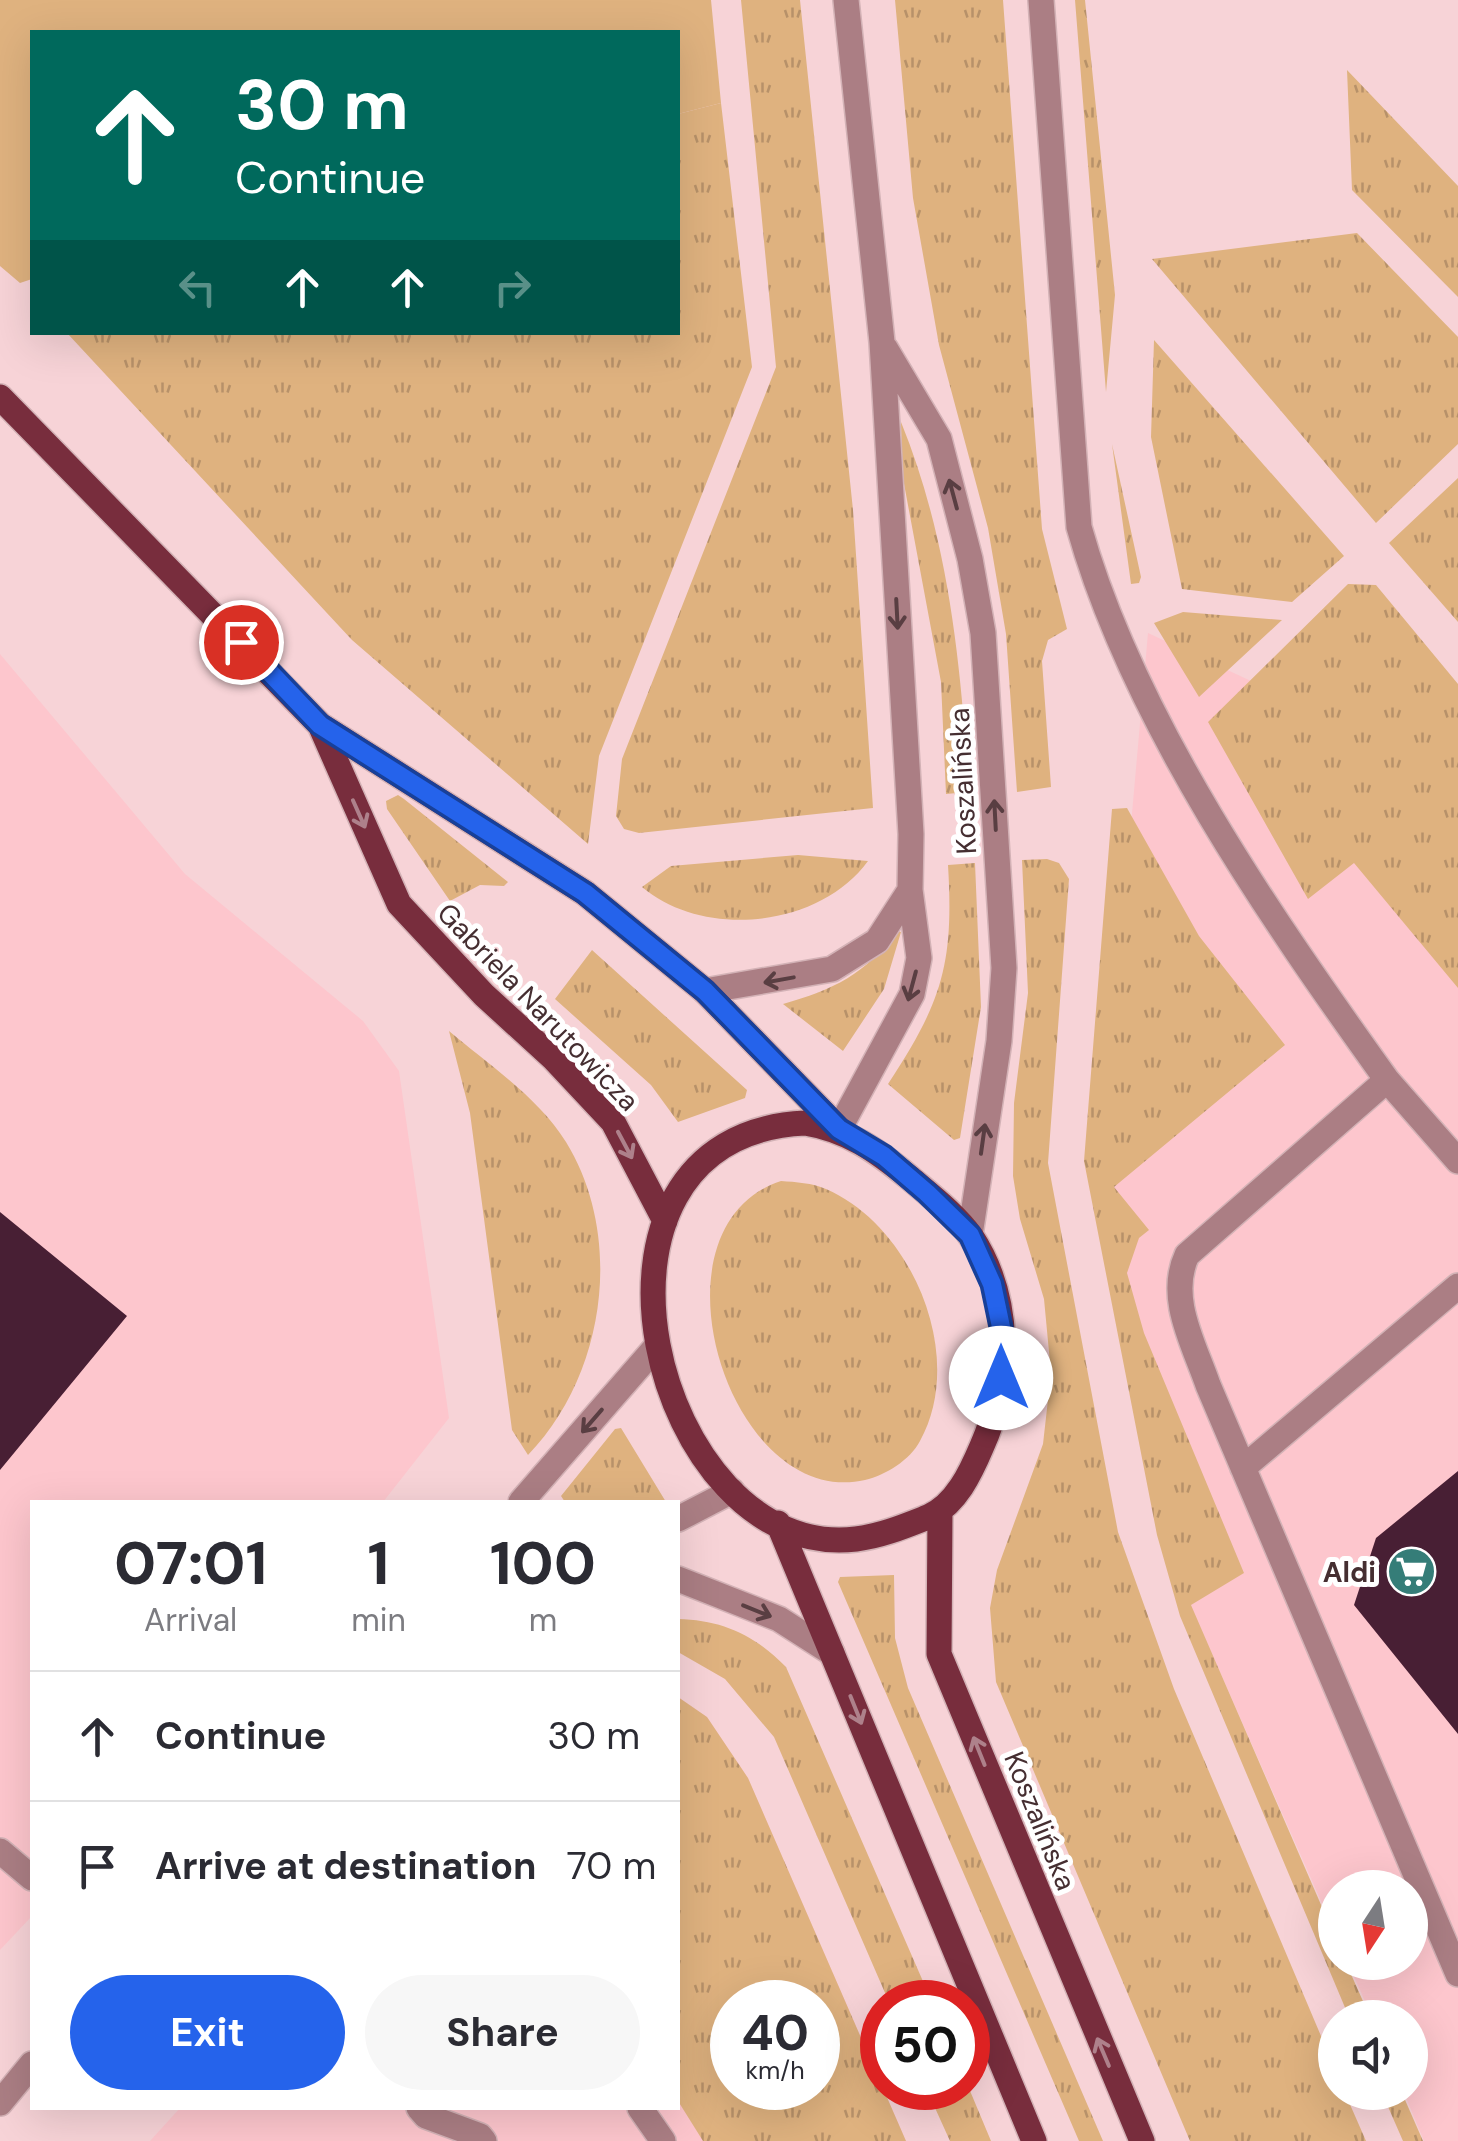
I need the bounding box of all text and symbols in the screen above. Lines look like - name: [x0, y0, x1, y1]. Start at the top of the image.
- text: 30 m: [235, 60, 409, 151]
- icon: ahead: [70, 70, 200, 200]
- text: Continue: [235, 148, 425, 207]
- icon: left: [170, 260, 225, 315]
- icon: ahead: [275, 260, 330, 315]
- icon: ahead: [380, 260, 435, 315]
- icon: right: [485, 260, 540, 315]
- one-way arrow: [943, 479, 962, 510]
- one-way arrow: [887, 598, 906, 630]
- pin: [199, 600, 284, 685]
- icon: arrive: [214, 615, 269, 670]
- street label: Koszalińska: [941, 707, 985, 855]
- one-way arrow: [351, 798, 369, 829]
- one-way arrow: [985, 800, 1004, 832]
- street label: Gabriela Narutowicza: [429, 895, 647, 1119]
- one-way arrow: [902, 970, 921, 1001]
- one-way arrow: [763, 971, 796, 990]
- one-way arrow: [975, 1123, 993, 1155]
- one-way arrow: [616, 1129, 635, 1159]
- position arrow: [949, 1326, 1053, 1430]
- one-way arrow: [581, 1408, 604, 1433]
- text: 07:01: [114, 1524, 267, 1603]
- text: 1: [368, 1524, 389, 1603]
- text: 100: [490, 1524, 596, 1603]
- supermarket icon: Aldi: [1385, 1546, 1437, 1598]
- place label: Aldi: [1323, 1554, 1376, 1591]
- text: Arrival: [144, 1599, 237, 1641]
- text: min: [351, 1599, 406, 1641]
- text: m: [529, 1599, 557, 1641]
- one-way arrow: [741, 1603, 772, 1621]
- one-way arrow: [848, 1694, 866, 1725]
- icon: ahead: [70, 1709, 125, 1764]
- text: Continue: [155, 1711, 326, 1761]
- text: 30 m: [548, 1711, 640, 1761]
- one-way arrow: [968, 1737, 986, 1767]
- street label: Koszalińska: [995, 1746, 1085, 1896]
- icon: arrive: [70, 1839, 125, 1894]
- text: Arrive at destination: [155, 1841, 537, 1891]
- text: 70 m: [567, 1841, 656, 1891]
- north arrow: [1318, 1870, 1428, 1980]
- map controls: [1318, 1870, 1428, 2110]
- button: Exit: [70, 1975, 345, 2090]
- button: Share: [365, 1975, 640, 2090]
- speed limit sign: 50: [860, 1980, 990, 2110]
- text: 40: [741, 2000, 809, 2066]
- button: sound: [1318, 2000, 1428, 2110]
- one-way arrow: [1093, 2037, 1111, 2068]
- text: km/h: [745, 2054, 805, 2087]

